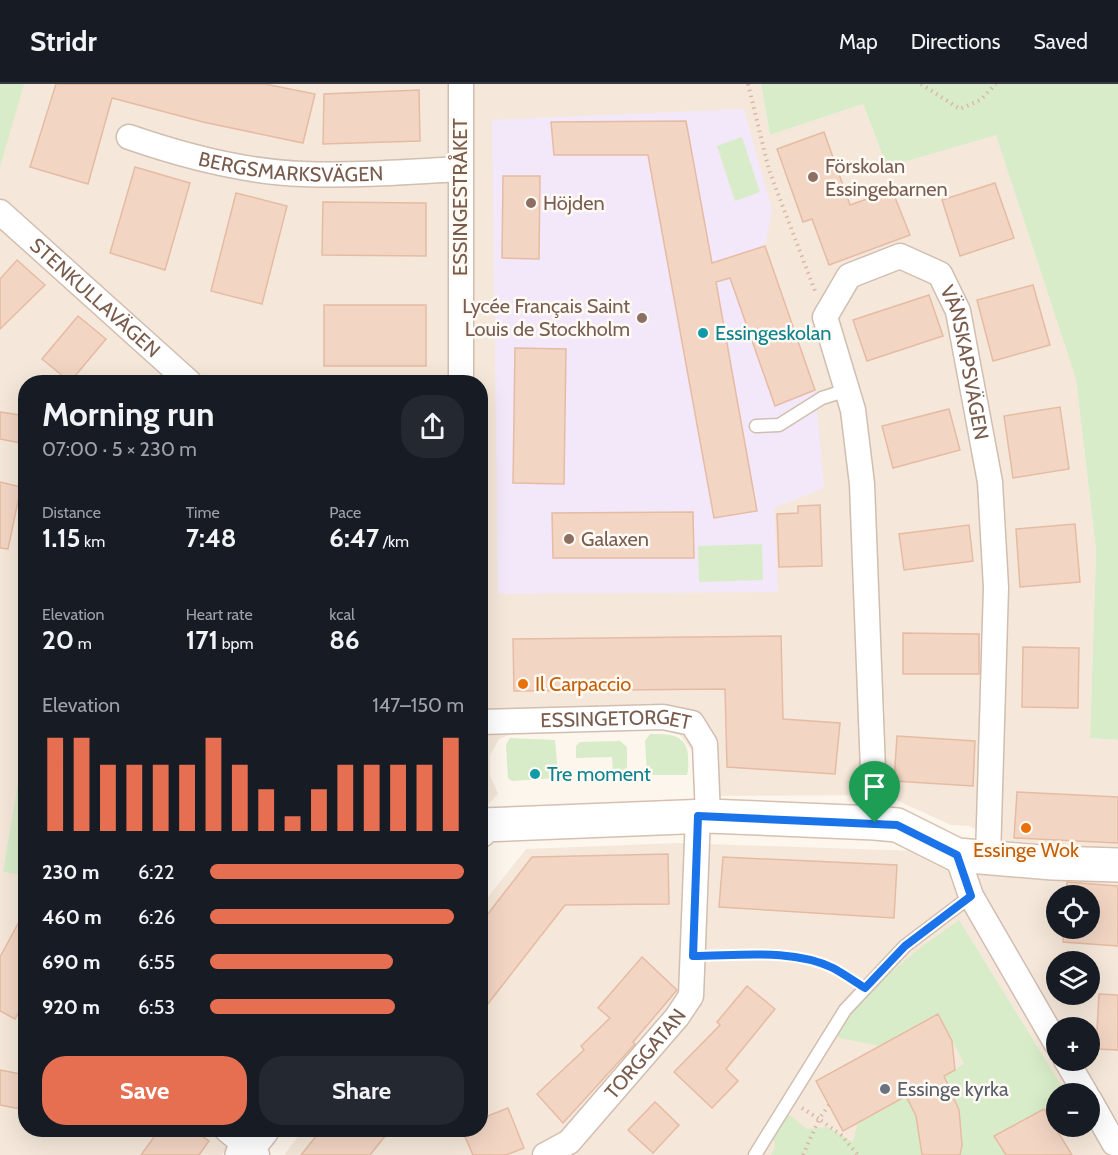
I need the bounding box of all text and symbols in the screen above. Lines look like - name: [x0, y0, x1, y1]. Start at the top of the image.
- text: Stridr: [30, 24, 97, 58]
- text: Map: [839, 29, 878, 54]
- text: Directions: [911, 29, 1000, 54]
- text: Saved: [1033, 29, 1088, 54]
- street label: ESSINGESTRÅKET: [448, 118, 472, 276]
- street label: BERGSMARKSVÄGEN: [196, 146, 384, 187]
- place label: Förskolan Essingebarnen: [825, 154, 948, 201]
- marker: Förskolan Essingebarnen: [806, 170, 820, 184]
- place label: Höjden: [543, 191, 605, 215]
- marker: Höjden: [524, 196, 538, 210]
- street label: STENKULLAVÄGEN: [25, 233, 165, 362]
- street label: VÄNSKAPSVÄGEN: [935, 281, 994, 442]
- place label: Lycée Français Saint Louis de Stockholm: [462, 294, 630, 341]
- marker: Lycée Français Saint Louis de Stockholm: [635, 311, 649, 325]
- place label: Essingeskolan: [715, 321, 831, 345]
- marker: Essingeskolan: [696, 326, 710, 340]
- text: Morning run: [42, 394, 214, 434]
- button: share: [401, 395, 464, 458]
- text: 07:00 · 5 × 230 m: [42, 437, 197, 461]
- text: Distance: [42, 503, 101, 522]
- text: Time: [186, 503, 220, 522]
- text: Pace: [329, 503, 361, 522]
- text: 1.15: [42, 522, 80, 554]
- text: 7:48: [186, 522, 237, 554]
- text: 6:47: [329, 522, 379, 554]
- place label: Galaxen: [581, 527, 649, 551]
- text: km: [80, 532, 105, 551]
- text: /km: [379, 532, 409, 551]
- marker: Galaxen: [562, 532, 576, 546]
- text: Elevation: [42, 605, 105, 624]
- text: Heart rate: [186, 605, 253, 624]
- text: kcal: [329, 605, 355, 624]
- text: 20: [42, 624, 74, 656]
- text: 171: [186, 624, 218, 656]
- text: 86: [329, 624, 360, 656]
- text: m: [74, 634, 92, 653]
- text: bpm: [218, 634, 254, 653]
- place label: Il Carpaccio: [535, 672, 631, 696]
- marker: Il Carpaccio: [516, 677, 530, 691]
- text: Elevation: [42, 693, 120, 717]
- text: 147–150 m: [372, 693, 464, 717]
- street label: ESSINGETORGET: [540, 705, 694, 735]
- pin: [849, 761, 900, 823]
- place label: Tre moment: [547, 762, 651, 786]
- marker: Tre moment: [528, 767, 542, 781]
- icon: arrive: [858, 770, 891, 803]
- marker: Essinge Wok: [1019, 821, 1033, 835]
- place label: Essinge Wok: [973, 838, 1079, 862]
- text: 230 m: [42, 860, 99, 884]
- text: 6:22: [138, 860, 174, 884]
- map controls: [1046, 885, 1100, 1137]
- button: locate: [1046, 885, 1100, 939]
- text: 460 m: [42, 905, 102, 929]
- text: 6:26: [138, 905, 175, 929]
- text: 690 m: [42, 950, 100, 974]
- text: 6:55: [138, 950, 175, 974]
- button: layers: [1046, 951, 1100, 1005]
- text: 920 m: [42, 995, 100, 1019]
- text: 6:53: [138, 995, 175, 1019]
- street label: TORGGATAN: [600, 1004, 691, 1104]
- button: +: [1046, 1017, 1100, 1071]
- button: Save: [42, 1056, 247, 1125]
- button: Share: [259, 1056, 464, 1125]
- place label: Essinge kyrka: [897, 1077, 1009, 1101]
- marker: Essinge kyrka: [878, 1082, 892, 1096]
- button: −: [1046, 1083, 1100, 1137]

